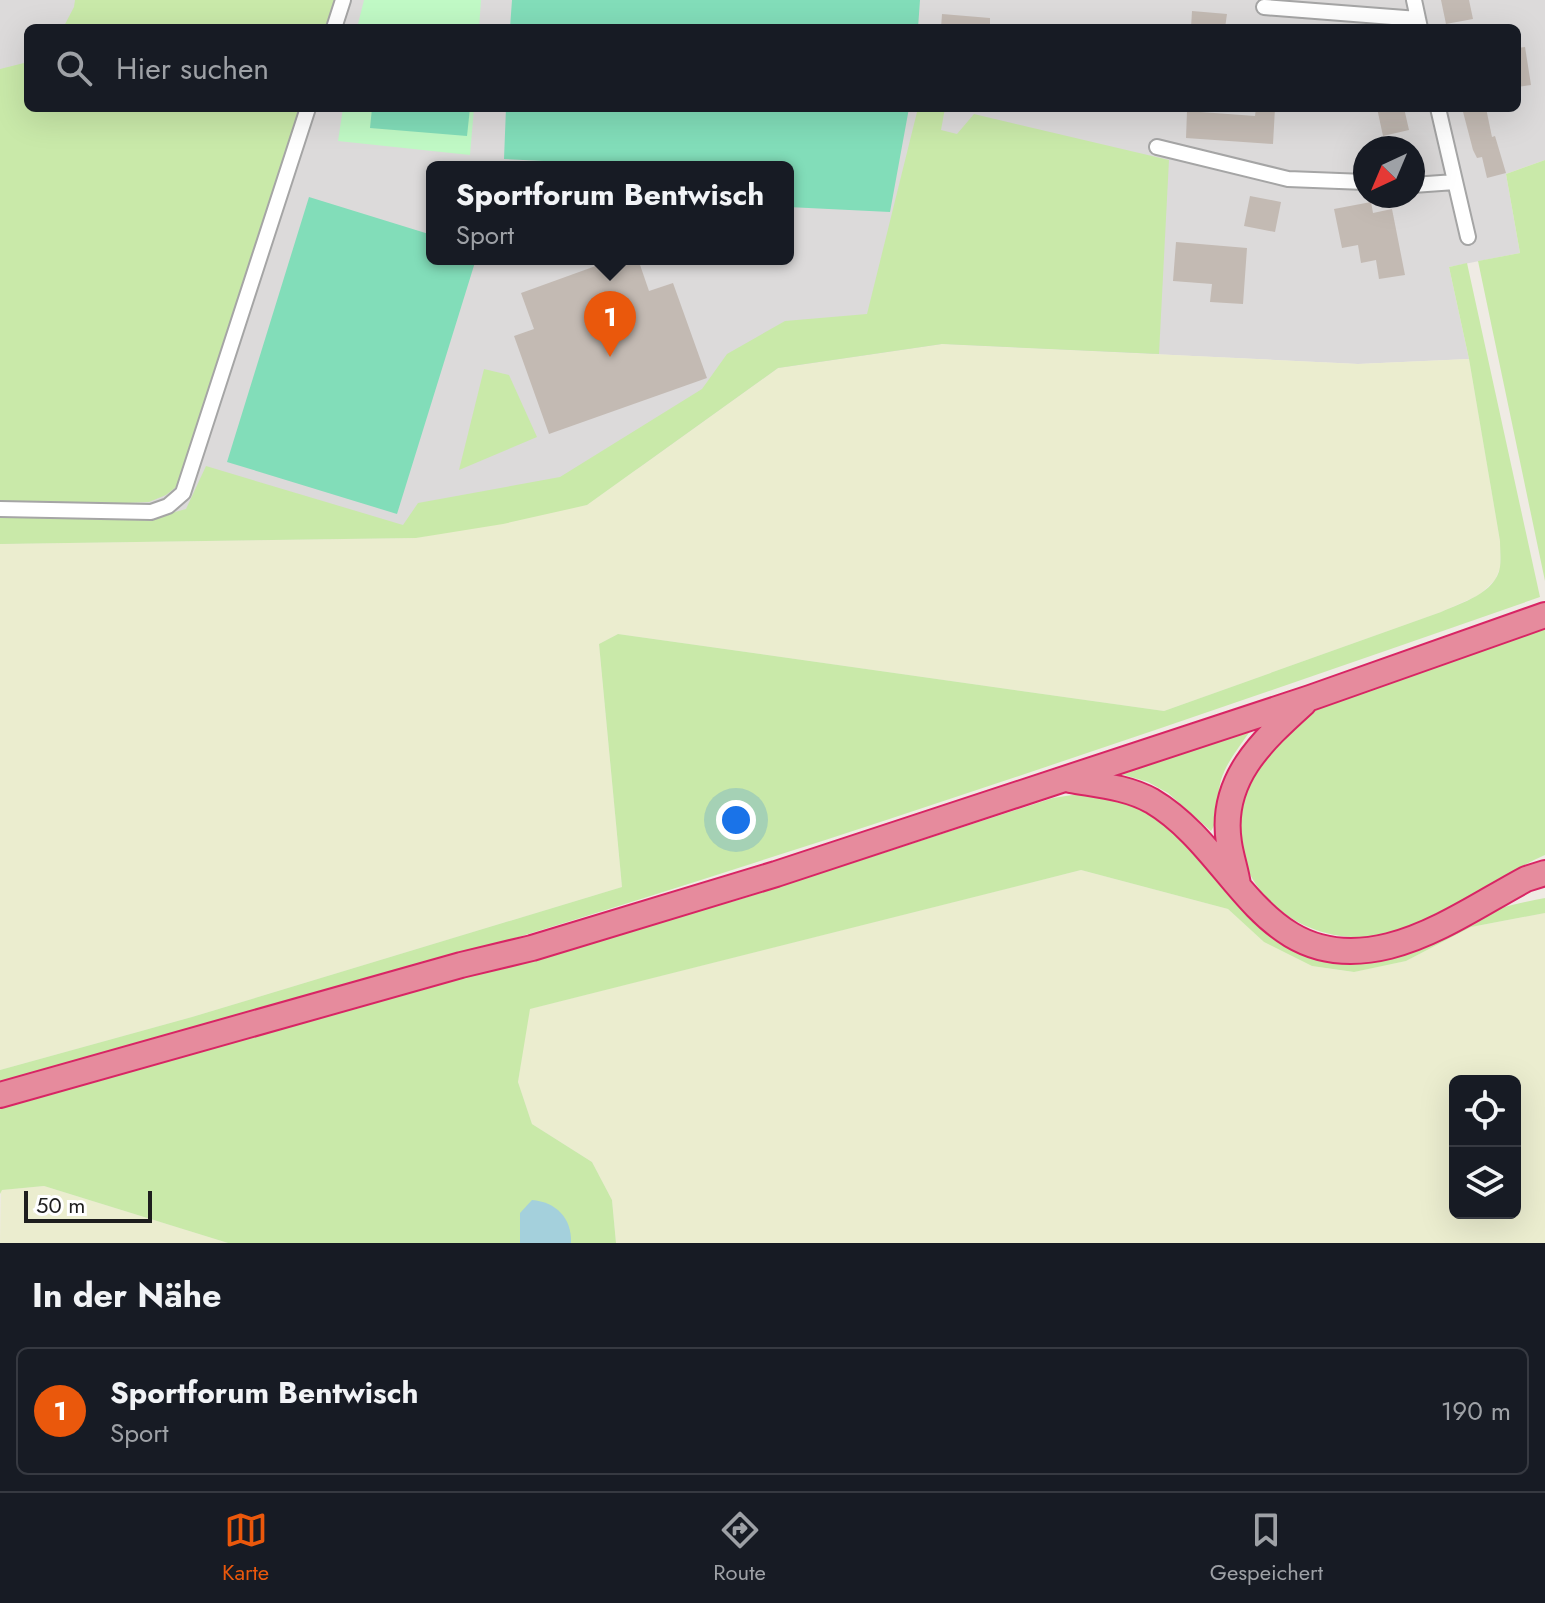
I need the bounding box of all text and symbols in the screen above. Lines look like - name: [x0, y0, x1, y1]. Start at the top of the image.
- search box: [24, 24, 1521, 112]
- icon: search: [52, 46, 96, 90]
- text: Hier suchen: [116, 47, 269, 90]
- north arrow: [1353, 136, 1425, 208]
- popup: [426, 161, 794, 265]
- text: Sportforum Bentwisch: [456, 173, 764, 216]
- text: Sport: [456, 216, 514, 254]
- pin: 1: [584, 291, 636, 357]
- your location: [716, 800, 756, 840]
- map controls: [1449, 1075, 1521, 1219]
- button: locate: [1449, 1075, 1521, 1147]
- button: layers: [1449, 1147, 1521, 1219]
- scale bar: [24, 1187, 152, 1223]
- text: 50 m: [36, 1189, 85, 1221]
- text: In der Nähe: [32, 1271, 222, 1320]
- text: Sportforum Bentwisch: [110, 1371, 419, 1414]
- text: 1: [53, 1392, 67, 1430]
- text: 190 m: [1441, 1392, 1511, 1430]
- text: Sport: [110, 1414, 168, 1452]
- tab: Karte: [222, 1508, 269, 1588]
- tab: Route: [713, 1508, 766, 1588]
- tab: Gespeichert: [1210, 1508, 1323, 1588]

